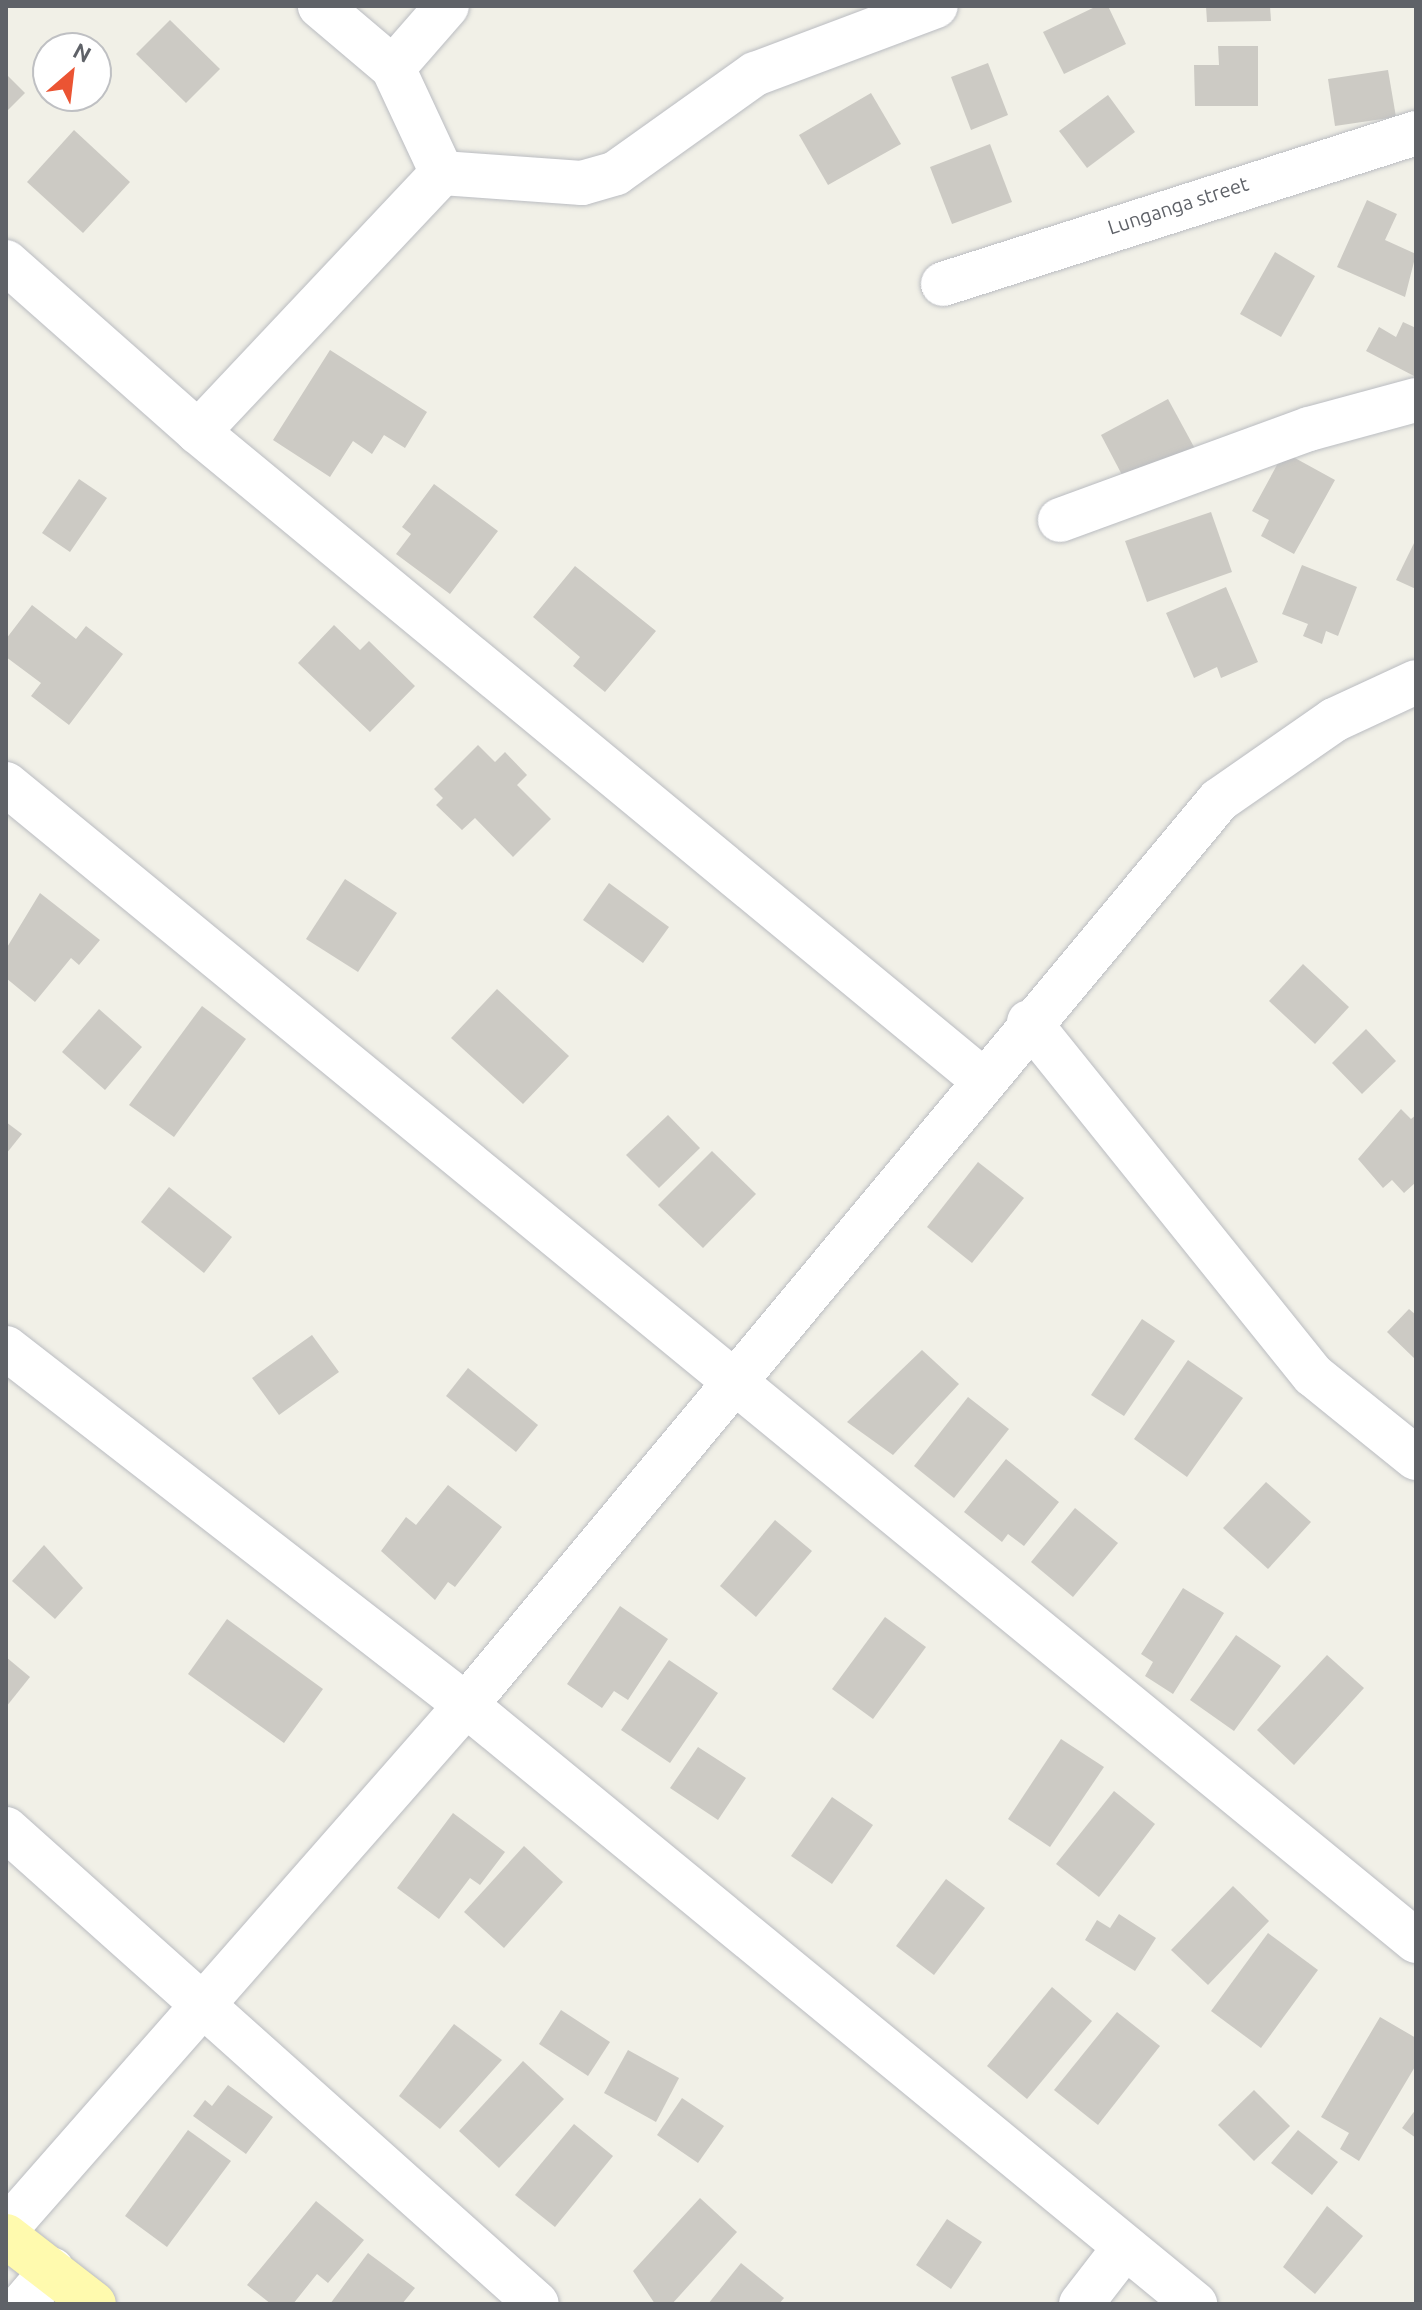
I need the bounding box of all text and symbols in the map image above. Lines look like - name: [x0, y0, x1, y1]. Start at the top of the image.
- north arrow: [32, 32, 112, 112]
- text: N: [69, 37, 96, 67]
- street label: Lunganga street: [1105, 171, 1251, 239]

